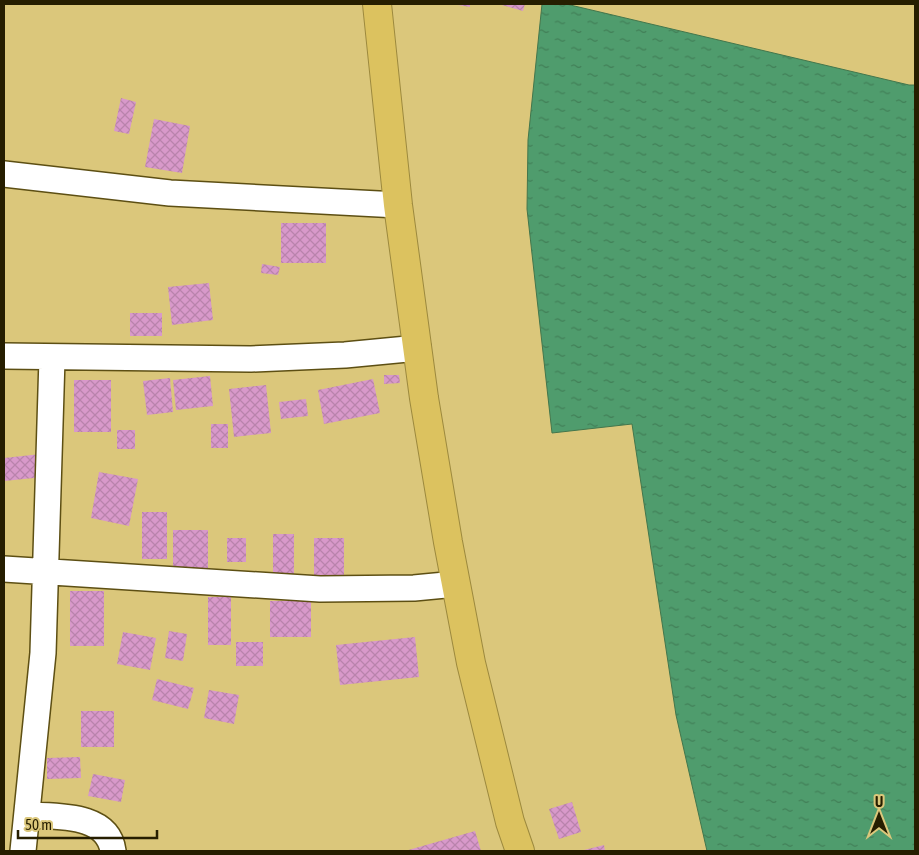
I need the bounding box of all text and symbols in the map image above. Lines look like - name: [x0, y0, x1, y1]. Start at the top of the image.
- north arrow: [854, 790, 904, 840]
- text: U: [875, 794, 883, 810]
- scale bar: [18, 808, 156, 840]
- text: 50 m: [25, 816, 52, 833]

